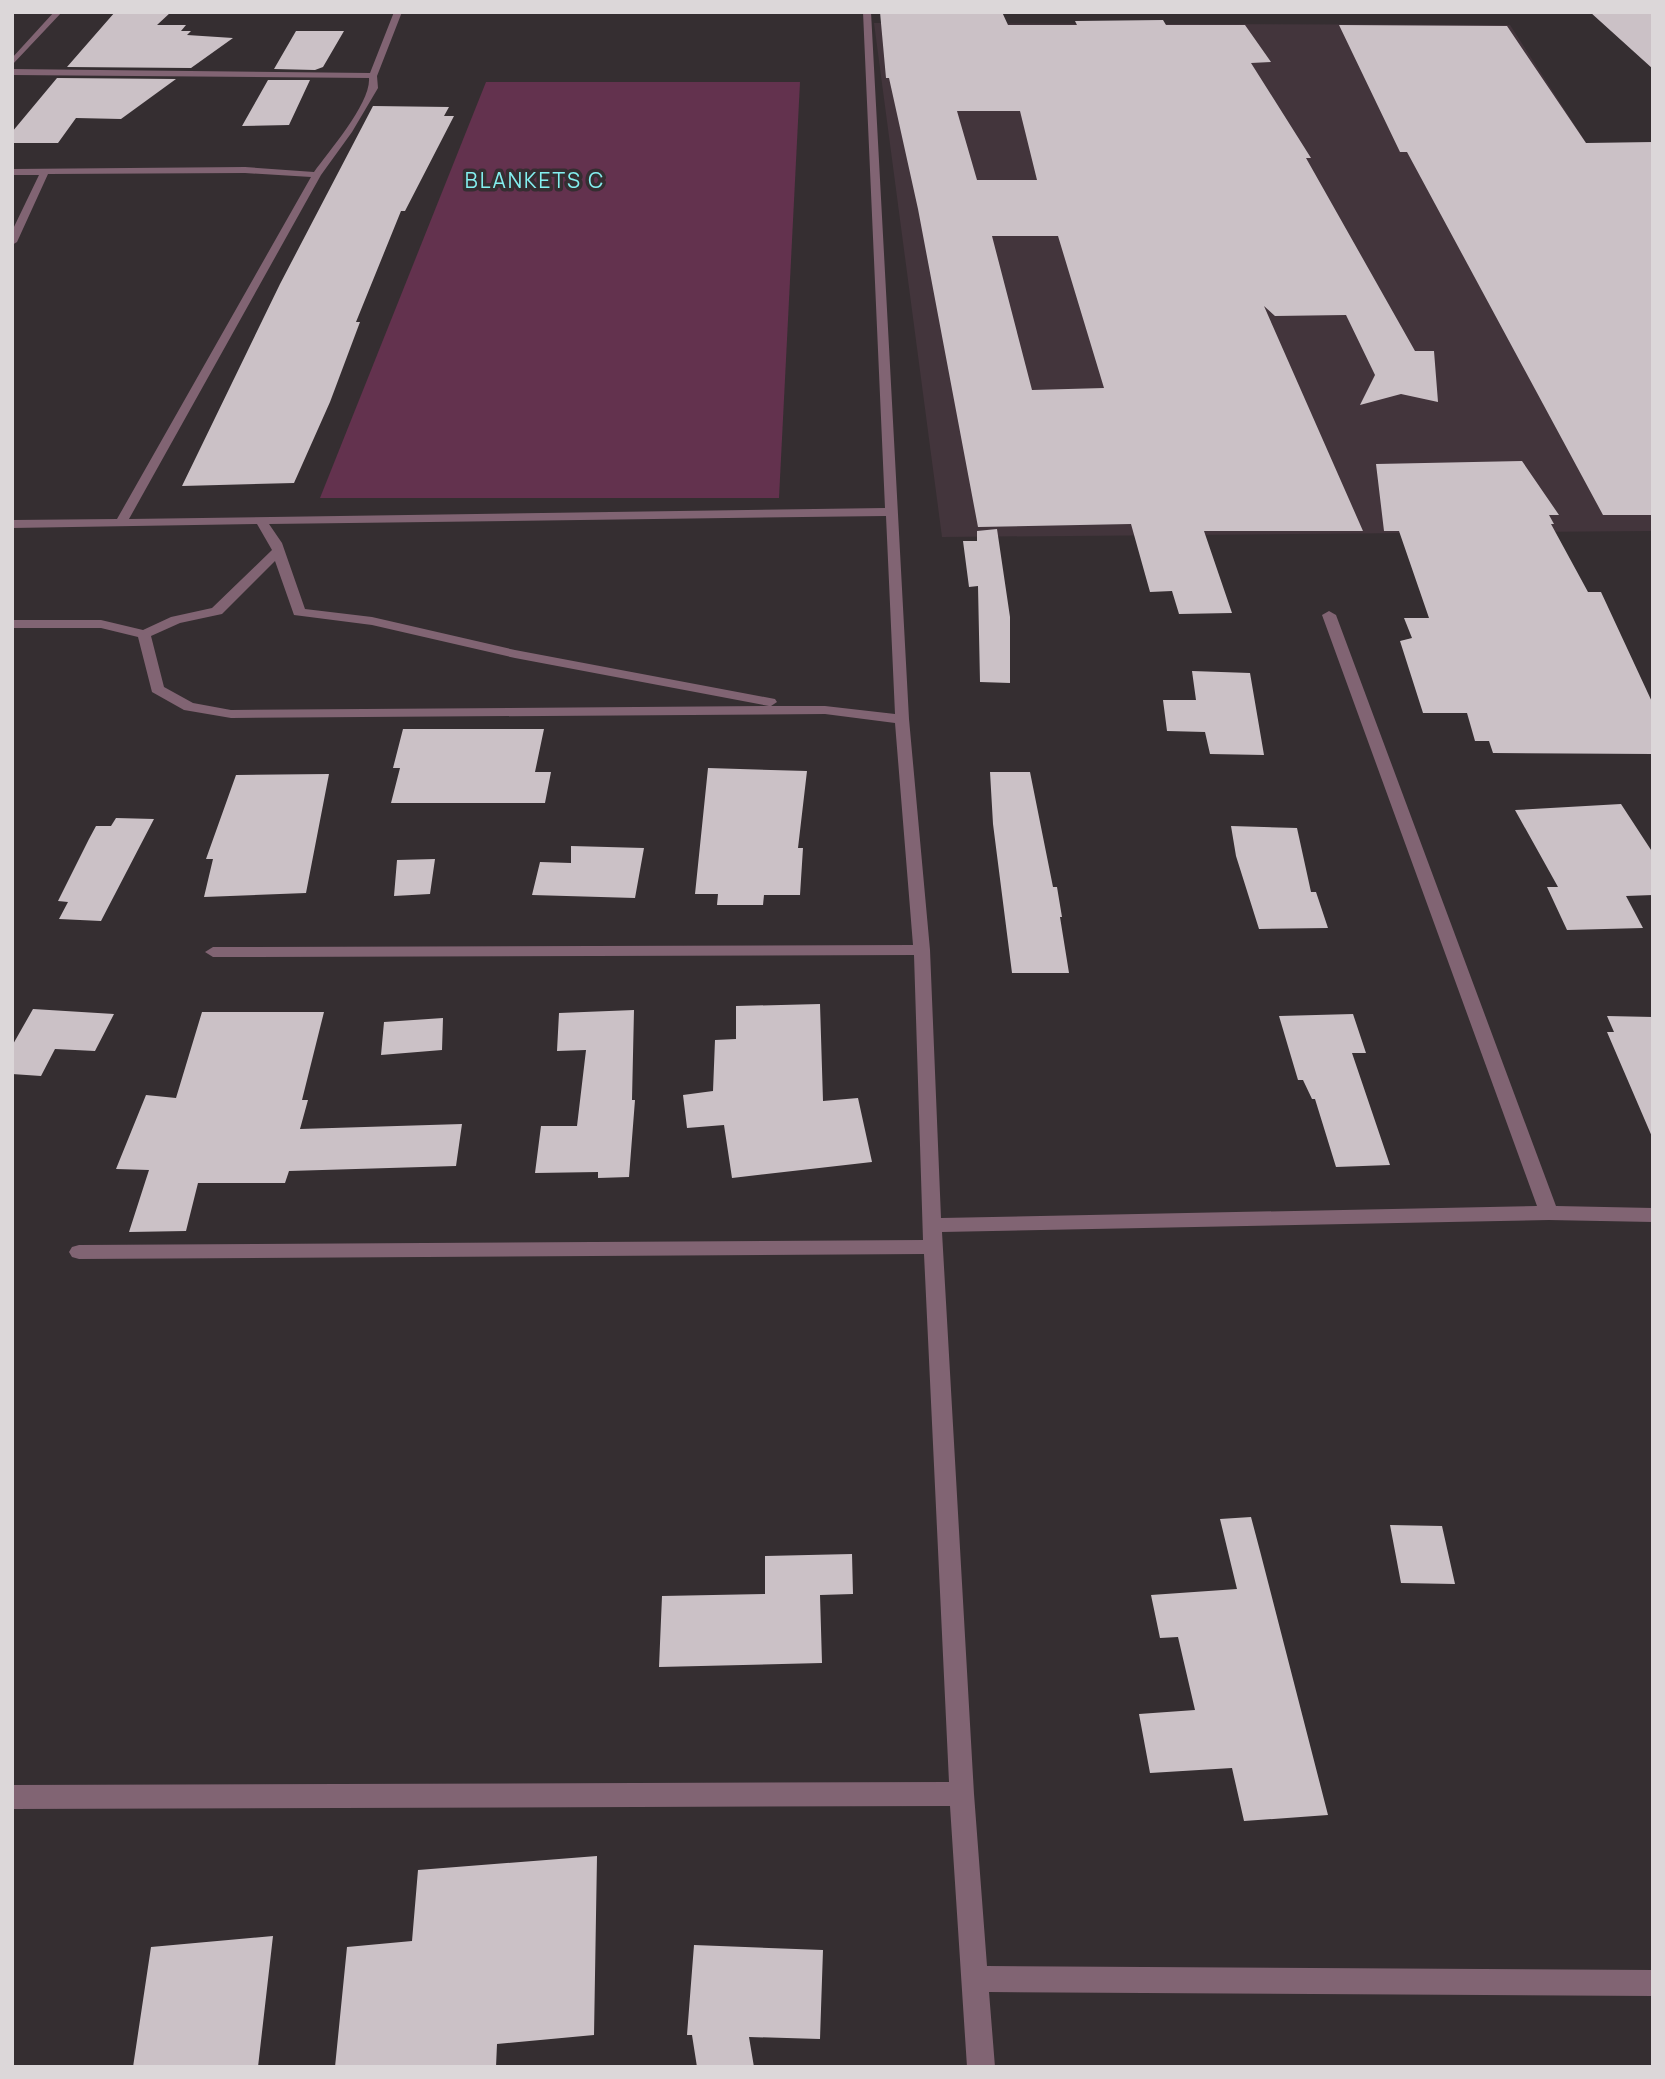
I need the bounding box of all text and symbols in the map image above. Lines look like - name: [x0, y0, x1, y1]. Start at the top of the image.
- district label: BLANKETS C: [465, 166, 605, 194]

